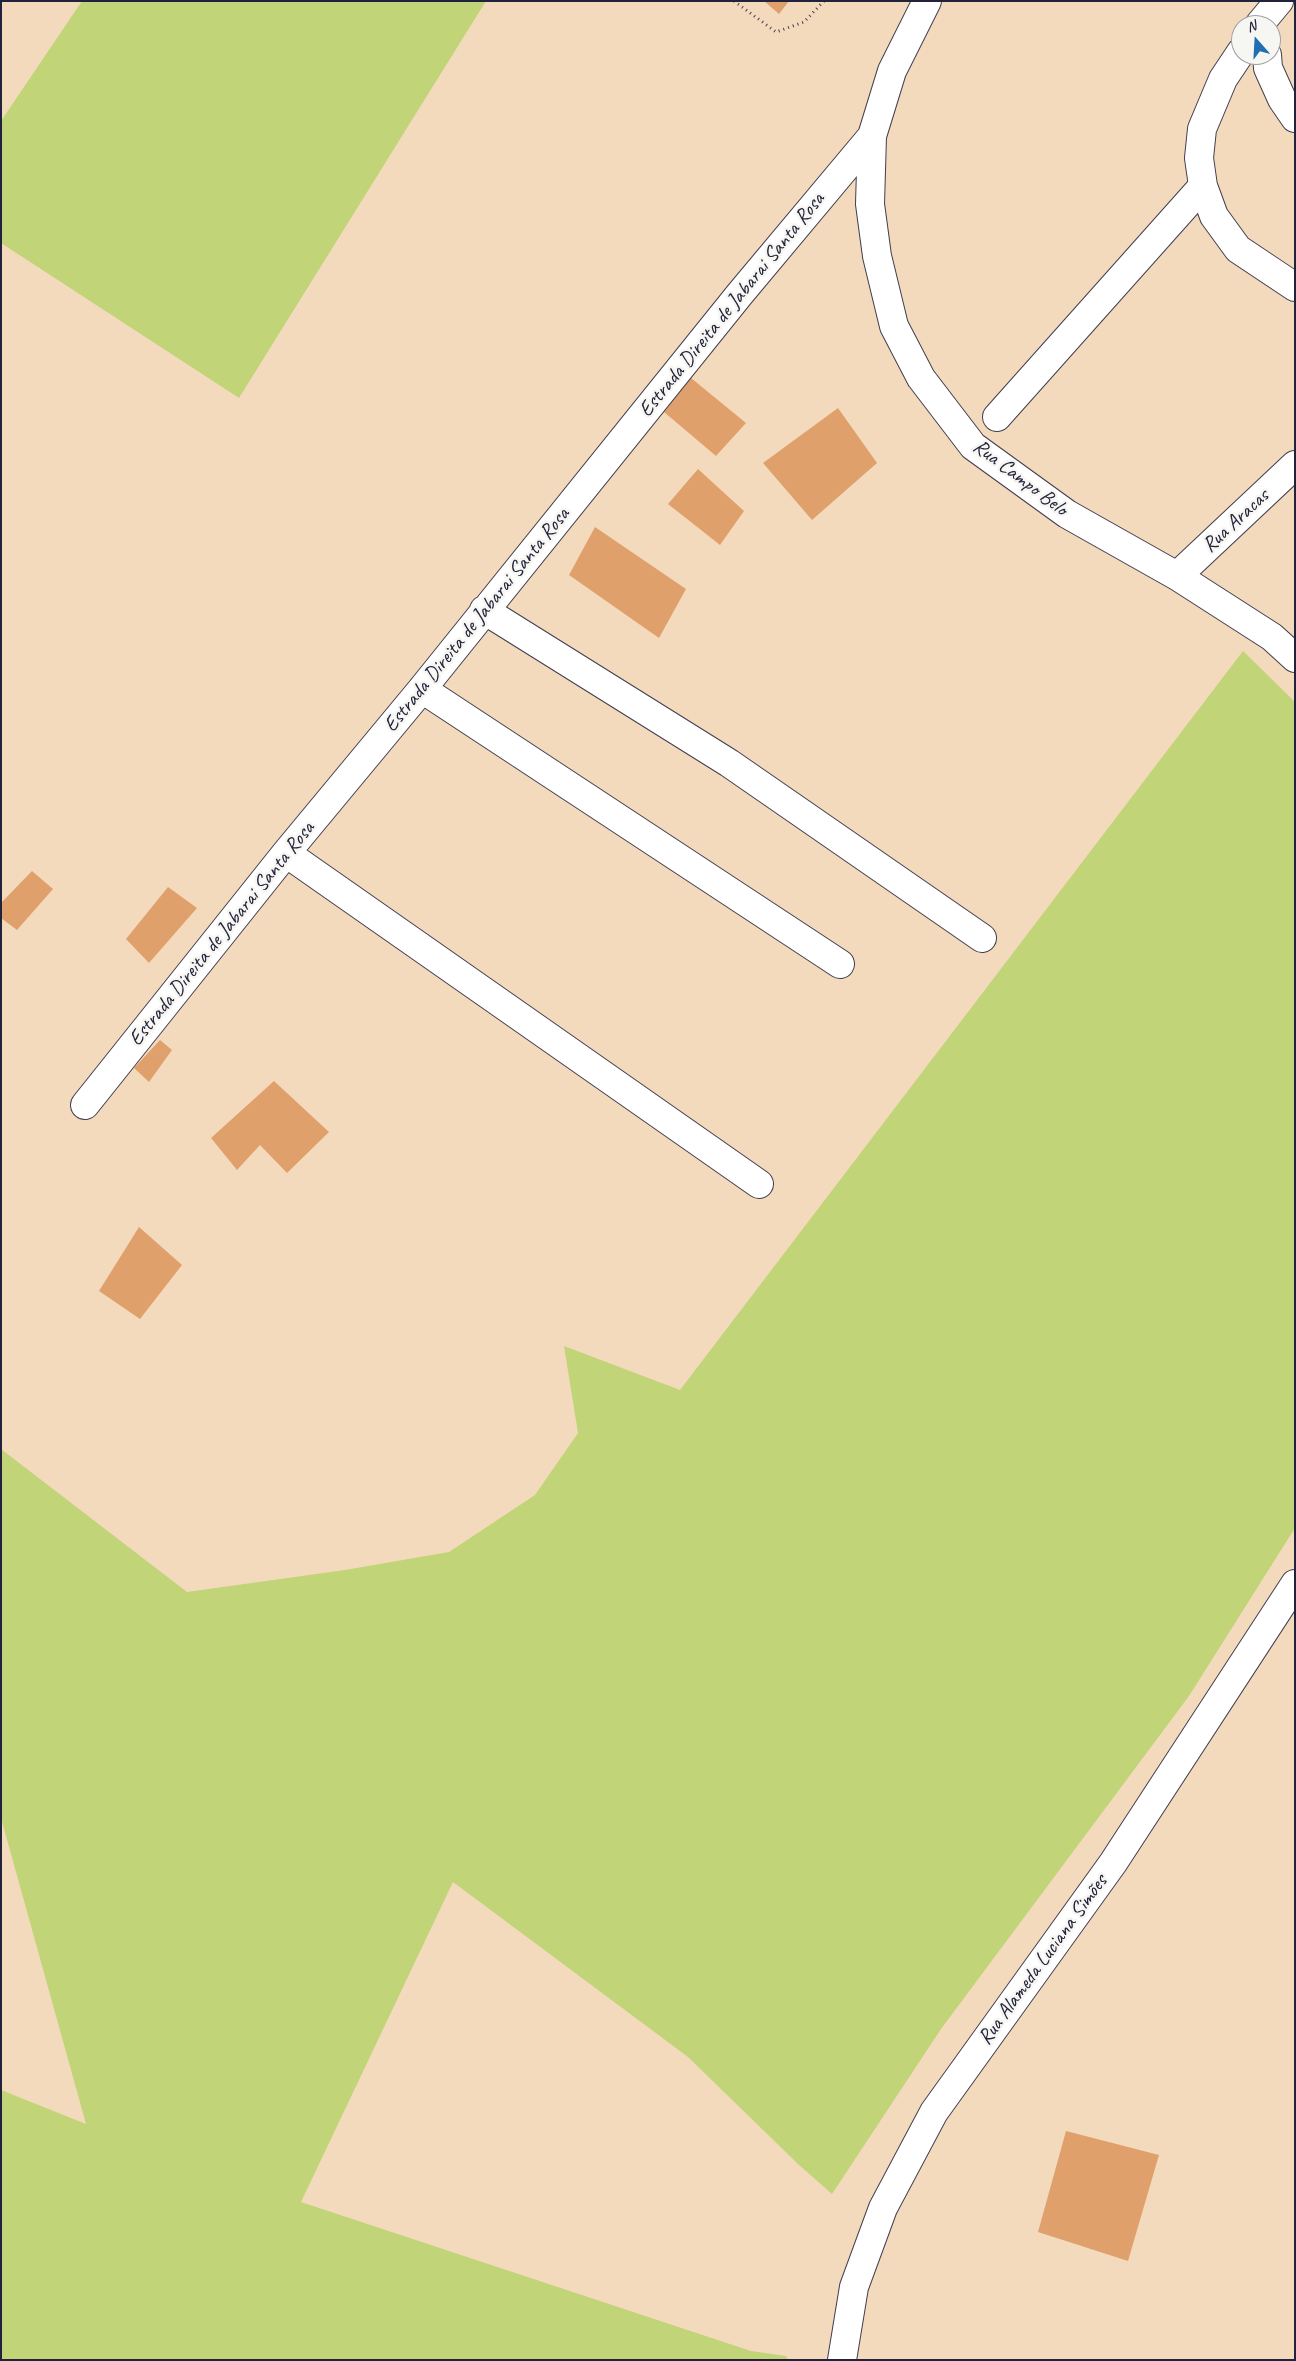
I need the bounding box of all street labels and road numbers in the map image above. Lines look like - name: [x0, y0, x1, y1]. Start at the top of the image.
- street label: Estrada Direita de Jabarai Santa Rosa: [634, 188, 830, 422]
- street label: Rua Campo Belo: [968, 434, 1072, 522]
- street label: Rua Aracas: [1197, 484, 1275, 558]
- street label: Estrada Direita de Jabarai Santa Rosa: [379, 503, 575, 737]
- street label: Estrada Direita de Jabarai Santa Rosa: [124, 817, 320, 1051]
- street label: Rua Alameda Luciana Simões: [973, 1870, 1113, 2050]

